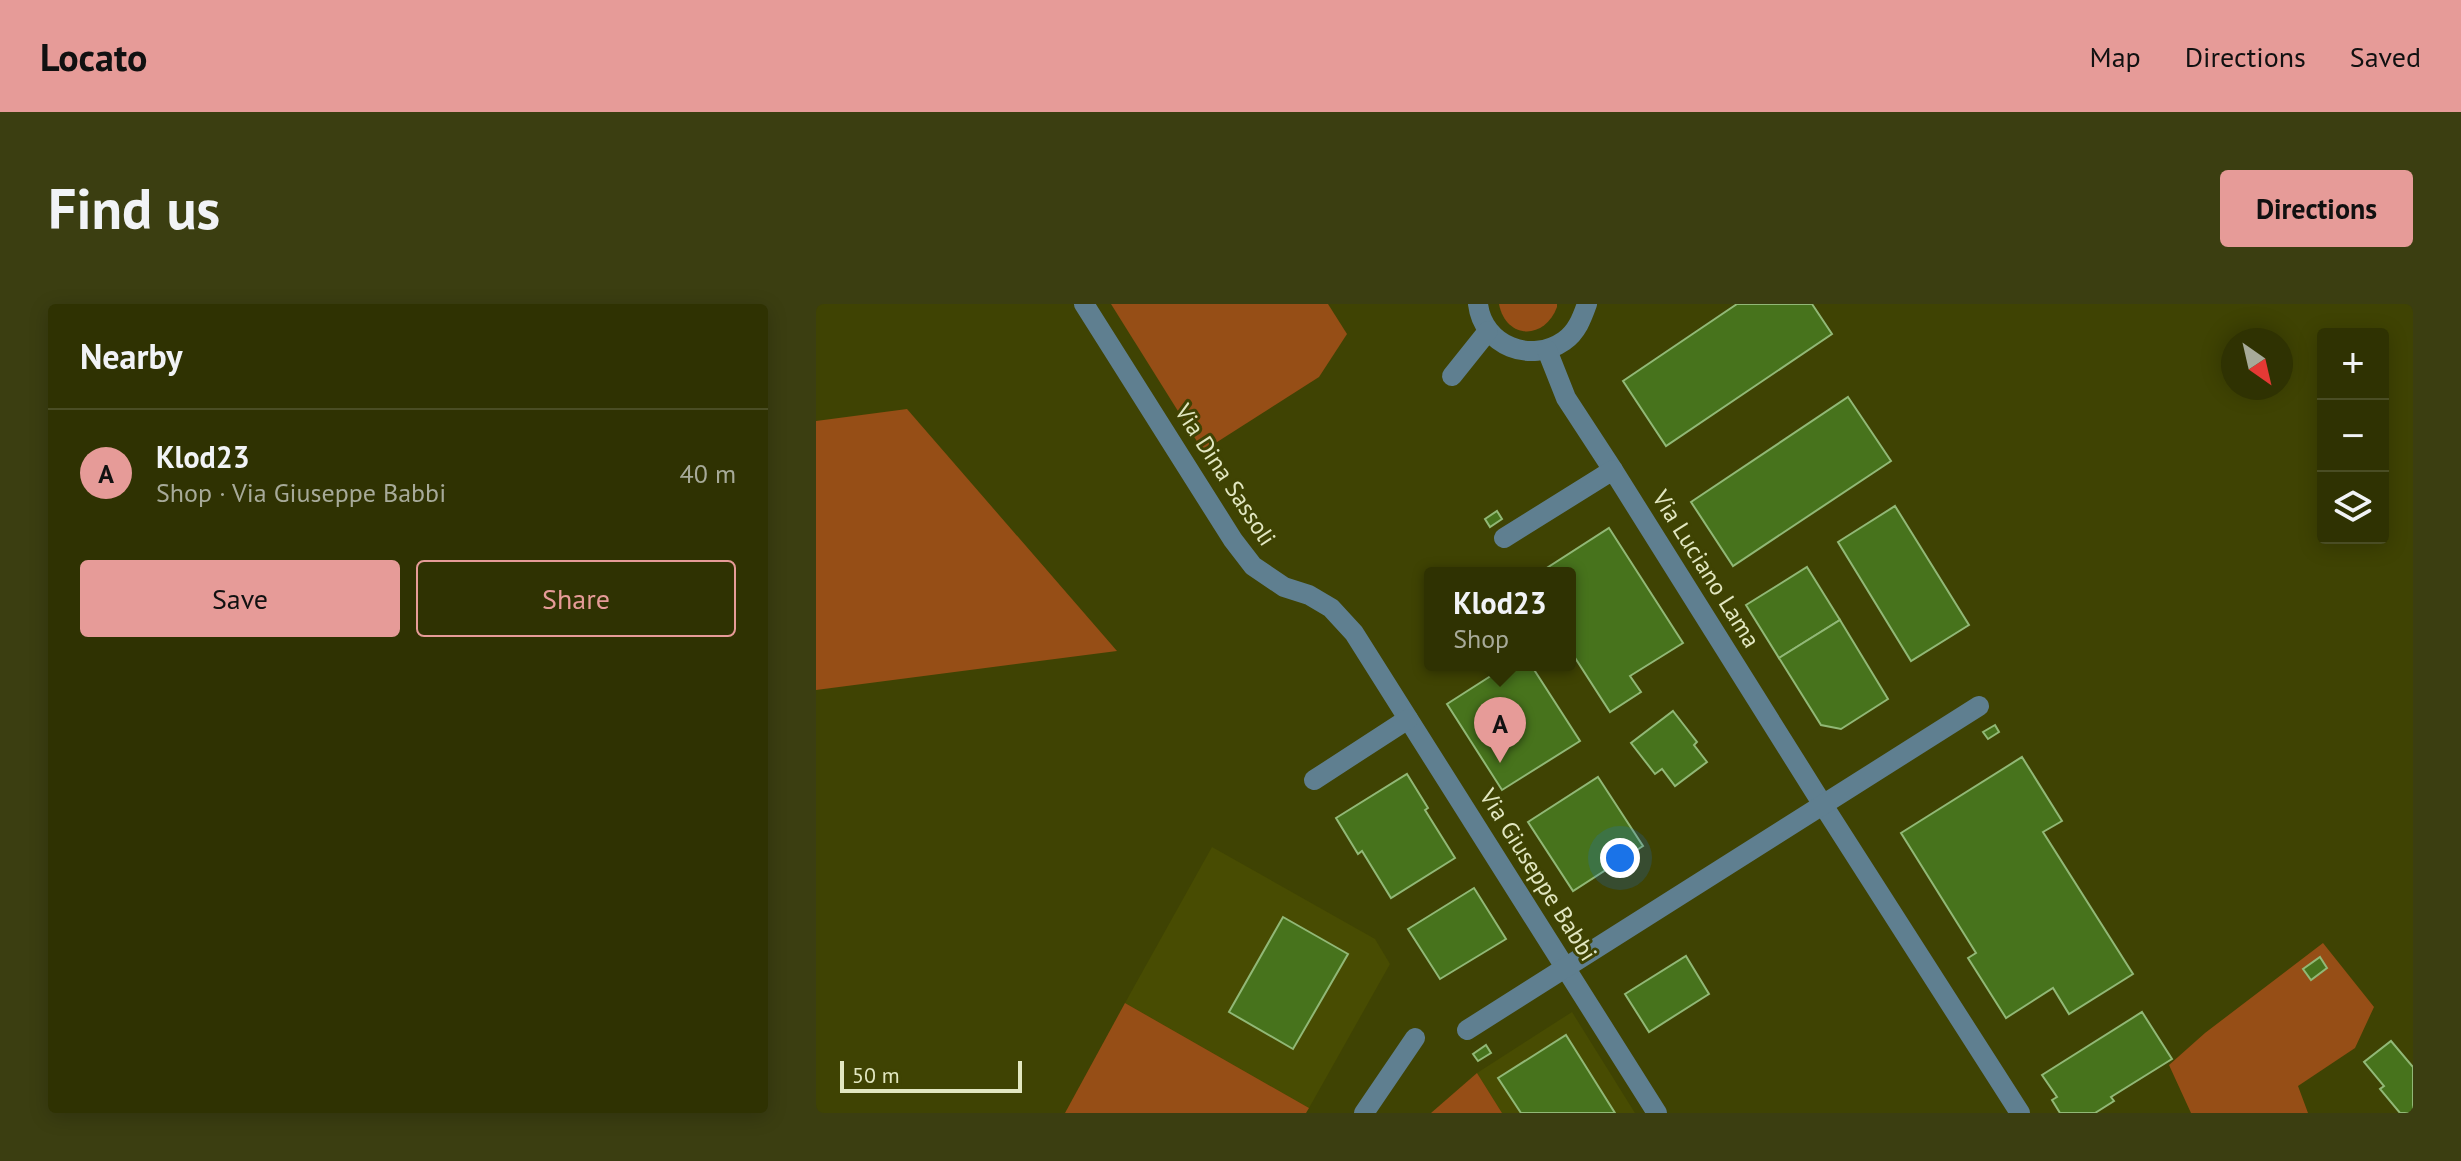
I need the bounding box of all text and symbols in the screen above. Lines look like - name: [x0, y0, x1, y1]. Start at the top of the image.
- text: Locato: [40, 32, 147, 81]
- text: Map: [2090, 38, 2141, 75]
- text: Directions: [2185, 38, 2306, 75]
- text: Saved: [2350, 38, 2421, 75]
- button: Directions: [2220, 170, 2413, 247]
- text: Find us: [48, 172, 220, 244]
- north arrow: [2221, 328, 2293, 400]
- map controls: [2317, 328, 2389, 544]
- button: +: [2317, 328, 2389, 400]
- text: Nearby: [80, 334, 182, 378]
- street label: Via Dina Sassoli: [1167, 397, 1283, 552]
- button: −: [2317, 400, 2389, 472]
- text: Klod23: [156, 437, 250, 476]
- text: A: [98, 457, 114, 490]
- text: 40 m: [680, 457, 736, 490]
- button: layers: [2317, 472, 2389, 544]
- text: Shop · Via Giuseppe Babbi: [156, 476, 446, 509]
- street label: Via Luciano Lama: [1645, 483, 1767, 653]
- button: Save: [80, 560, 400, 637]
- button: Share: [416, 560, 736, 637]
- popup: [1424, 567, 1576, 671]
- text: Klod23: [1453, 583, 1547, 622]
- text: Shop: [1453, 622, 1509, 655]
- pin: A: [1474, 697, 1526, 763]
- street label: Via Giuseppe Babbi: [1472, 782, 1604, 967]
- your location: [1600, 838, 1640, 878]
- scale bar: [840, 1057, 1022, 1093]
- text: 50 m: [852, 1061, 900, 1089]

